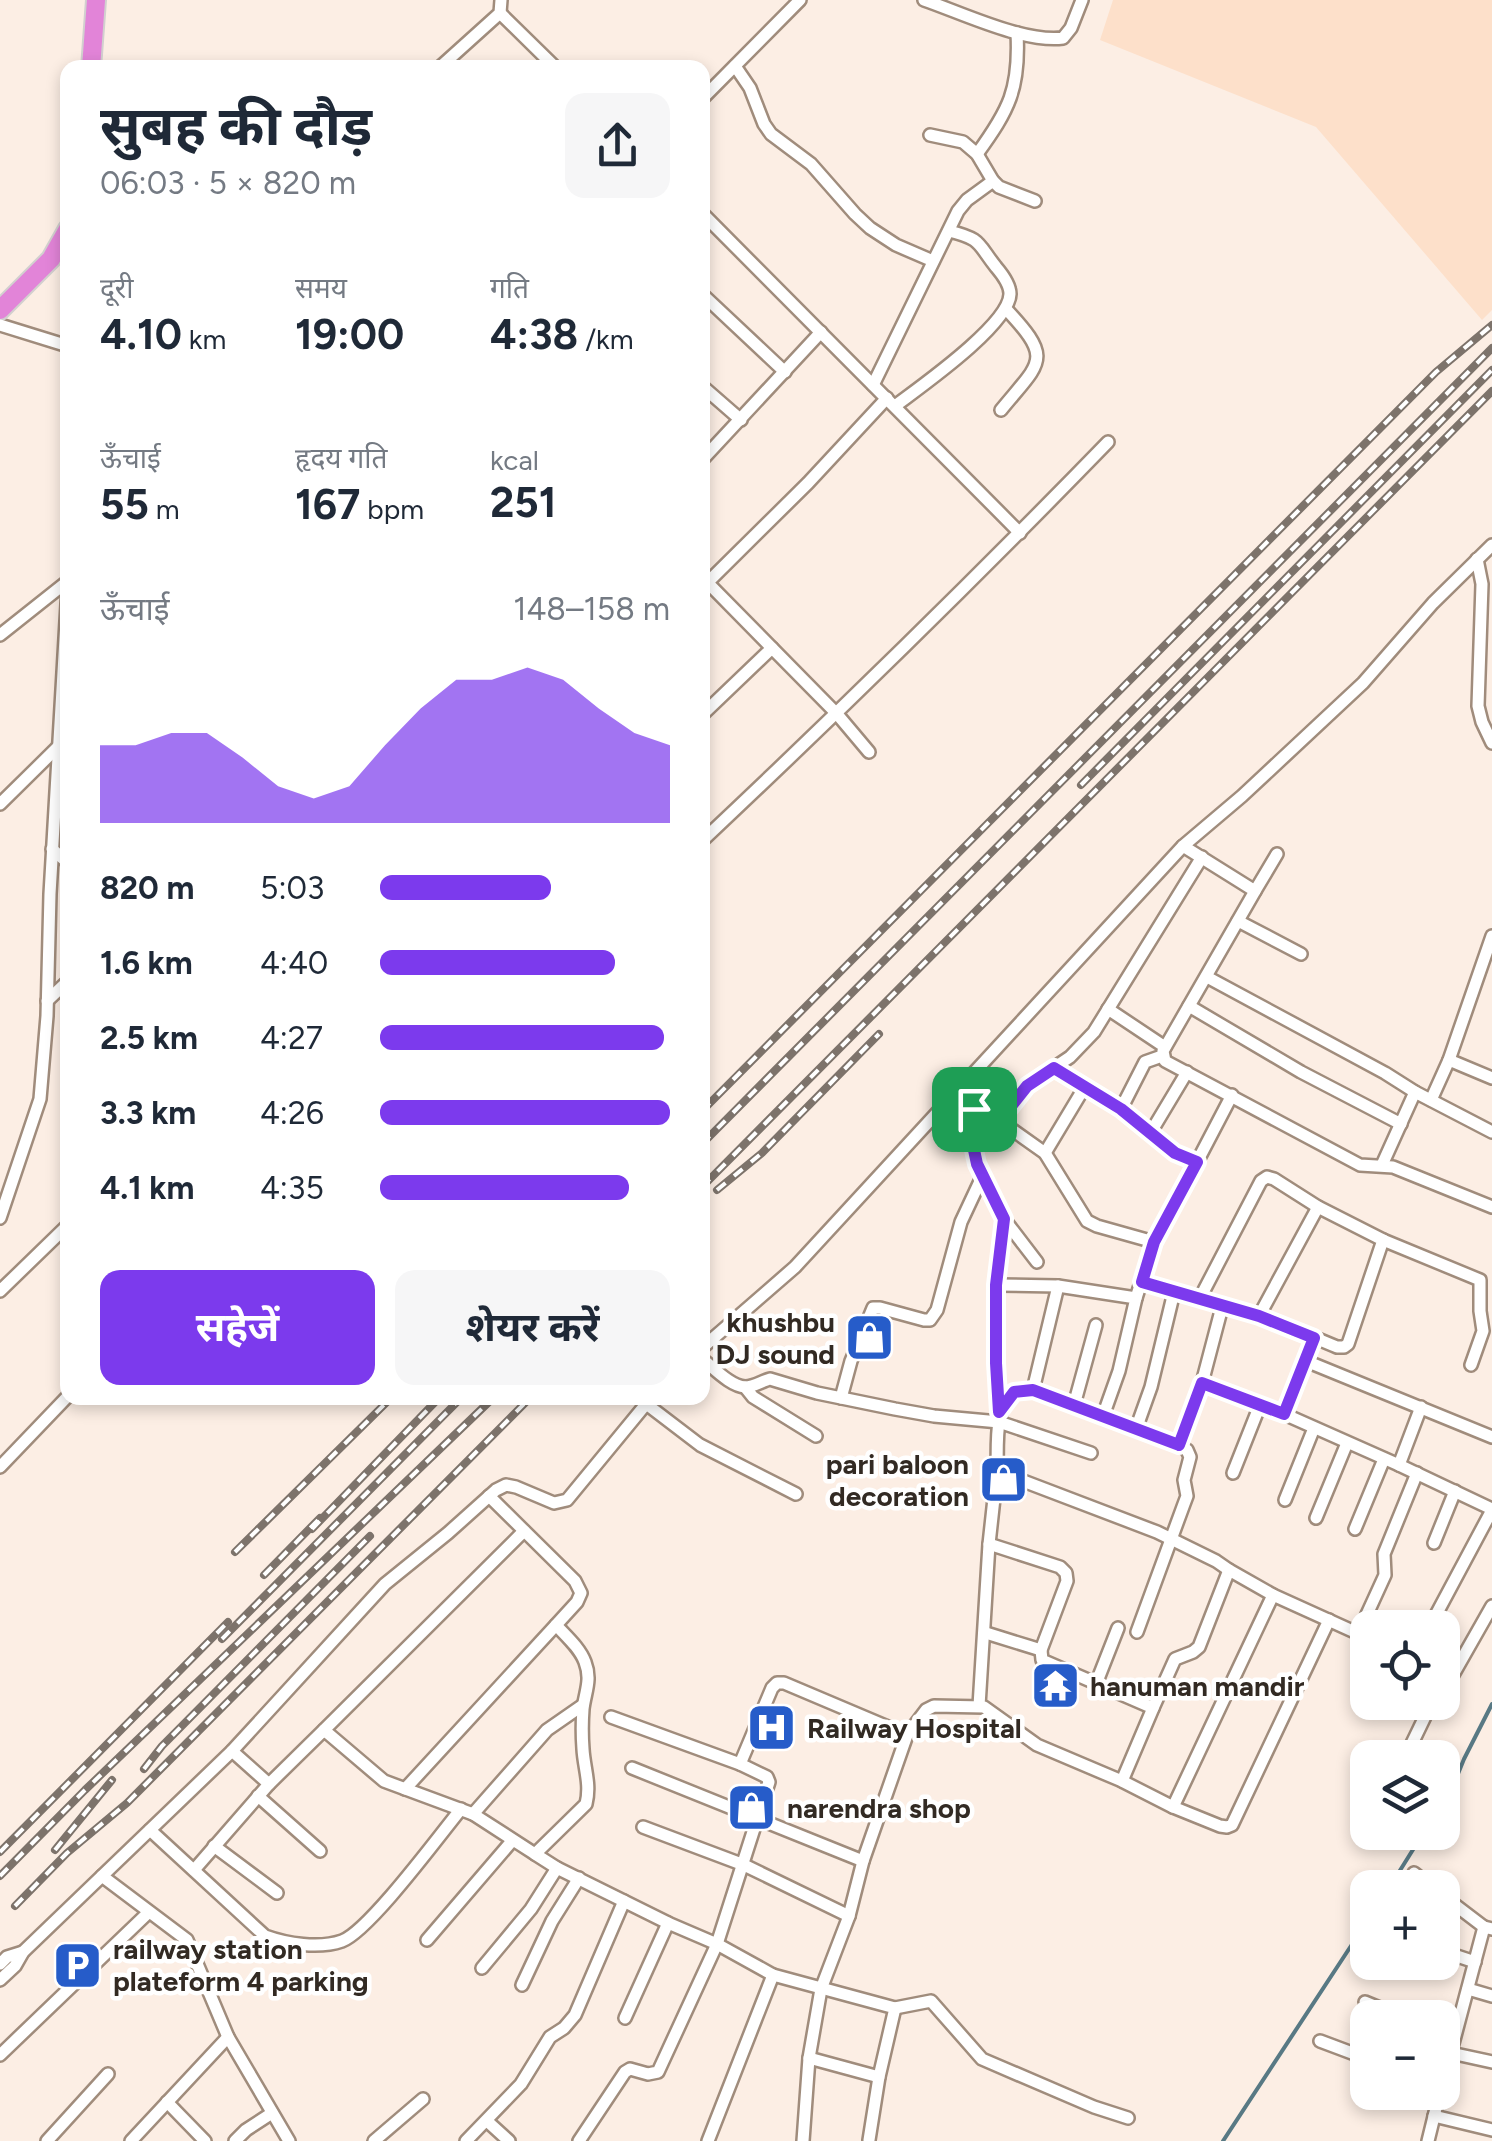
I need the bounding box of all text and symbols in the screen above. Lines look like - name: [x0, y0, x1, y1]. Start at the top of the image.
- text: सुबह की दौड़: [100, 93, 372, 159]
- button: share: [565, 93, 670, 198]
- text: 06:03 · 5 × 820 m: [100, 164, 356, 202]
- text: दूरी: [100, 271, 134, 305]
- text: समय: [295, 271, 347, 305]
- text: गति: [490, 271, 529, 305]
- text: 4.10: [100, 309, 182, 360]
- text: 19:00: [295, 309, 404, 360]
- text: 4:38: [490, 309, 578, 360]
- text: km: [182, 322, 226, 356]
- text: /km: [578, 322, 634, 356]
- text: ऊँचाई: [100, 441, 161, 475]
- text: हृदय गति: [295, 441, 387, 475]
- text: kcal: [490, 443, 539, 477]
- text: 251: [490, 477, 556, 528]
- text: 55: [100, 479, 149, 530]
- text: 167: [295, 479, 360, 530]
- text: m: [149, 492, 180, 526]
- text: bpm: [360, 492, 424, 526]
- text: ऊँचाई: [100, 590, 169, 628]
- text: 148–158 m: [513, 590, 670, 628]
- text: 820 m: [100, 869, 194, 907]
- text: 5:03: [260, 869, 324, 907]
- text: 1.6 km: [100, 944, 193, 982]
- text: 4:40: [260, 944, 328, 982]
- text: 2.5 km: [100, 1019, 198, 1057]
- text: 4:27: [260, 1019, 323, 1057]
- pin: [932, 1067, 1017, 1152]
- icon: arrive: [947, 1082, 1002, 1137]
- text: 3.3 km: [100, 1094, 196, 1132]
- text: 4:26: [260, 1094, 324, 1132]
- text: 4.1 km: [100, 1169, 194, 1207]
- text: 4:35: [260, 1169, 324, 1207]
- button: सहेजें: [100, 1270, 375, 1385]
- button: शेयर करें: [395, 1270, 670, 1385]
- place label: khushbu DJ sound: [715, 1305, 835, 1371]
- shop icon: khushbu DJ sound: [844, 1312, 896, 1364]
- place label: pari baloon decoration: [826, 1447, 969, 1513]
- shop icon: pari baloon decoration: [978, 1454, 1030, 1506]
- map controls: [1350, 1610, 1460, 2110]
- button: locate: [1350, 1610, 1460, 1720]
- temple icon: hanuman mandir: [1029, 1660, 1081, 1712]
- place label: hanuman mandir: [1090, 1669, 1305, 1703]
- hospital icon: Railway Hospital: [746, 1702, 798, 1754]
- place label: Railway Hospital: [807, 1711, 1022, 1745]
- button: layers: [1350, 1740, 1460, 1850]
- shop icon: narendra shop: [726, 1782, 778, 1834]
- place label: narendra shop: [787, 1791, 971, 1825]
- button: +: [1350, 1870, 1460, 1980]
- place label: railway station plateform 4 parking: [113, 1932, 369, 1998]
- parking icon: railway station plateform 4 parking: [52, 1939, 104, 1991]
- button: −: [1350, 2000, 1460, 2110]

